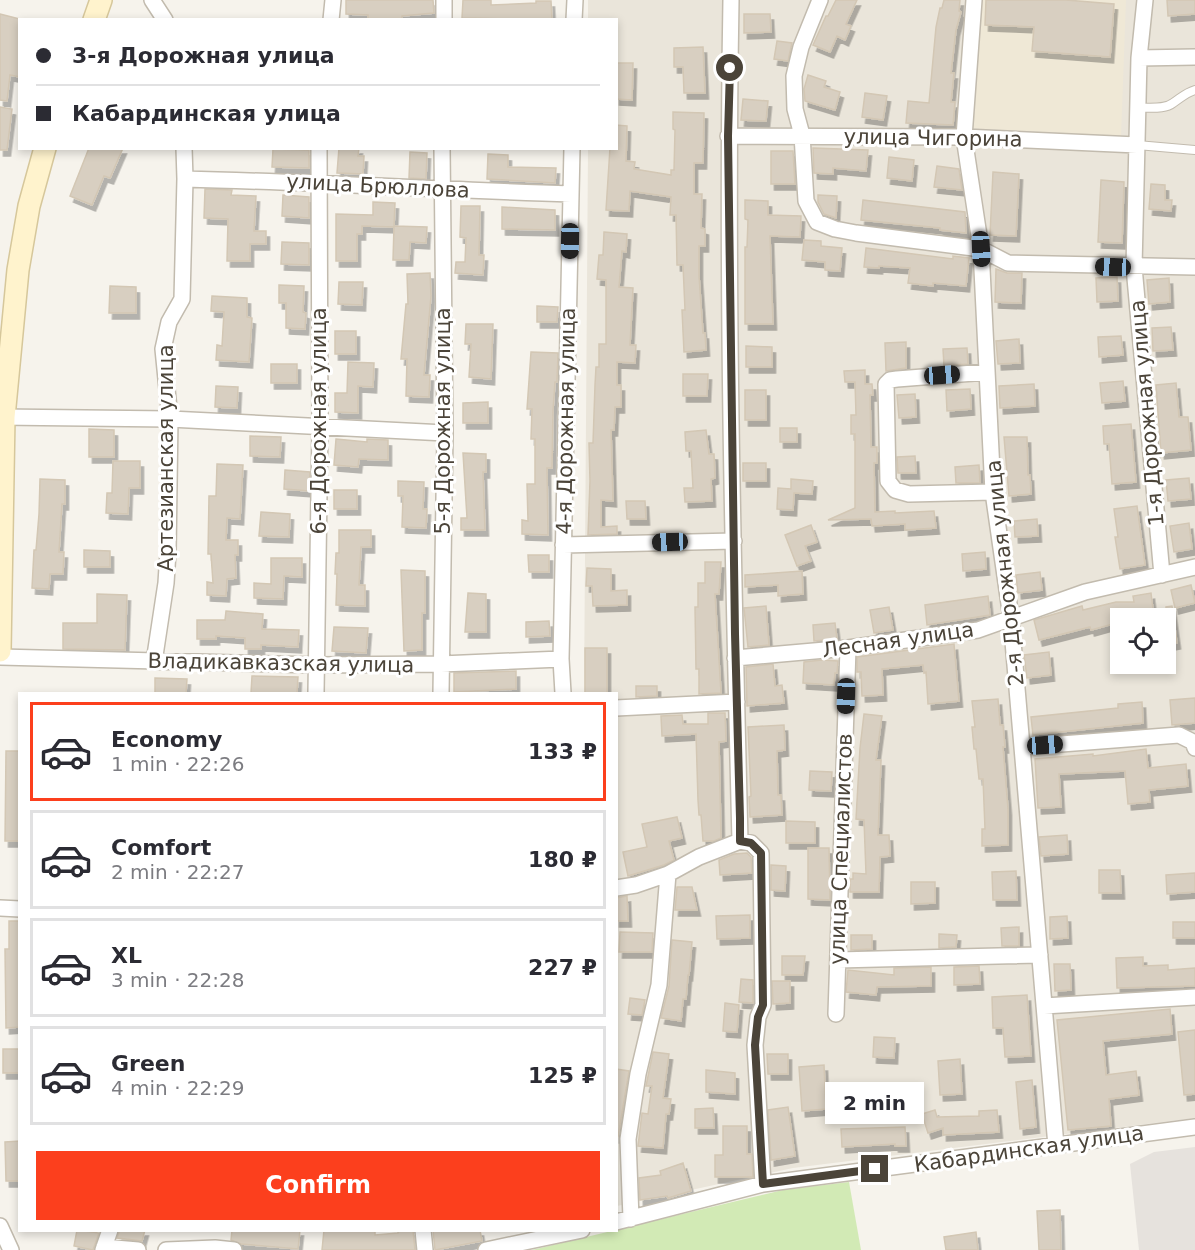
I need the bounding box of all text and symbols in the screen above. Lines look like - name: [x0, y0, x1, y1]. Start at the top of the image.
- text: 3-я Дорожная улица: [72, 43, 335, 68]
- route start: [716, 54, 743, 81]
- text: Кабардинская улица: [72, 101, 341, 126]
- street label: улица Чигорина: [843, 124, 1023, 152]
- street label: улица Брюллова: [286, 169, 470, 203]
- car: [561, 223, 579, 259]
- car: [971, 231, 991, 267]
- car: [1095, 257, 1131, 277]
- street label: 1-я Дорожная улица: [1125, 299, 1169, 527]
- street label: 6-я Дорожная улица: [307, 307, 331, 535]
- street label: 5-я Дорожная улица: [431, 307, 455, 535]
- street label: 4-я Дорожная улица: [552, 307, 580, 535]
- street label: Артезианская улица: [154, 344, 178, 572]
- car: [923, 365, 961, 385]
- street label: 2-я Дорожная улица: [981, 459, 1029, 687]
- car: [652, 532, 688, 552]
- map controls: [1110, 608, 1176, 674]
- button: locate: [1110, 608, 1176, 674]
- street label: Лесная улица: [821, 617, 975, 663]
- street label: Владикавказская улица: [148, 649, 414, 677]
- car: [836, 678, 856, 714]
- icon: car: [39, 725, 93, 779]
- text: Economy: [111, 727, 222, 752]
- street label: улица Специалистов: [825, 733, 857, 965]
- car: [1026, 735, 1064, 755]
- text: 133 ₽: [528, 739, 597, 764]
- text: 1 min · 22:26: [111, 752, 245, 776]
- icon: car: [39, 833, 93, 887]
- text: Comfort: [111, 835, 211, 860]
- text: 180 ₽: [528, 847, 597, 872]
- text: 2 min · 22:27: [111, 860, 245, 884]
- icon: car: [39, 941, 93, 995]
- text: XL: [111, 943, 142, 968]
- text: 227 ₽: [528, 955, 597, 980]
- text: 3 min · 22:28: [111, 968, 245, 992]
- icon: car: [39, 1049, 93, 1103]
- text: Green: [111, 1051, 185, 1076]
- text: 125 ₽: [528, 1063, 597, 1088]
- text: 4 min · 22:29: [111, 1076, 245, 1100]
- callout: 2 min: [826, 1082, 924, 1124]
- text: 2 min: [843, 1091, 906, 1115]
- street label: Кабардинская улица: [913, 1121, 1145, 1177]
- button: Confirm: [36, 1151, 600, 1220]
- route end: [861, 1155, 888, 1182]

